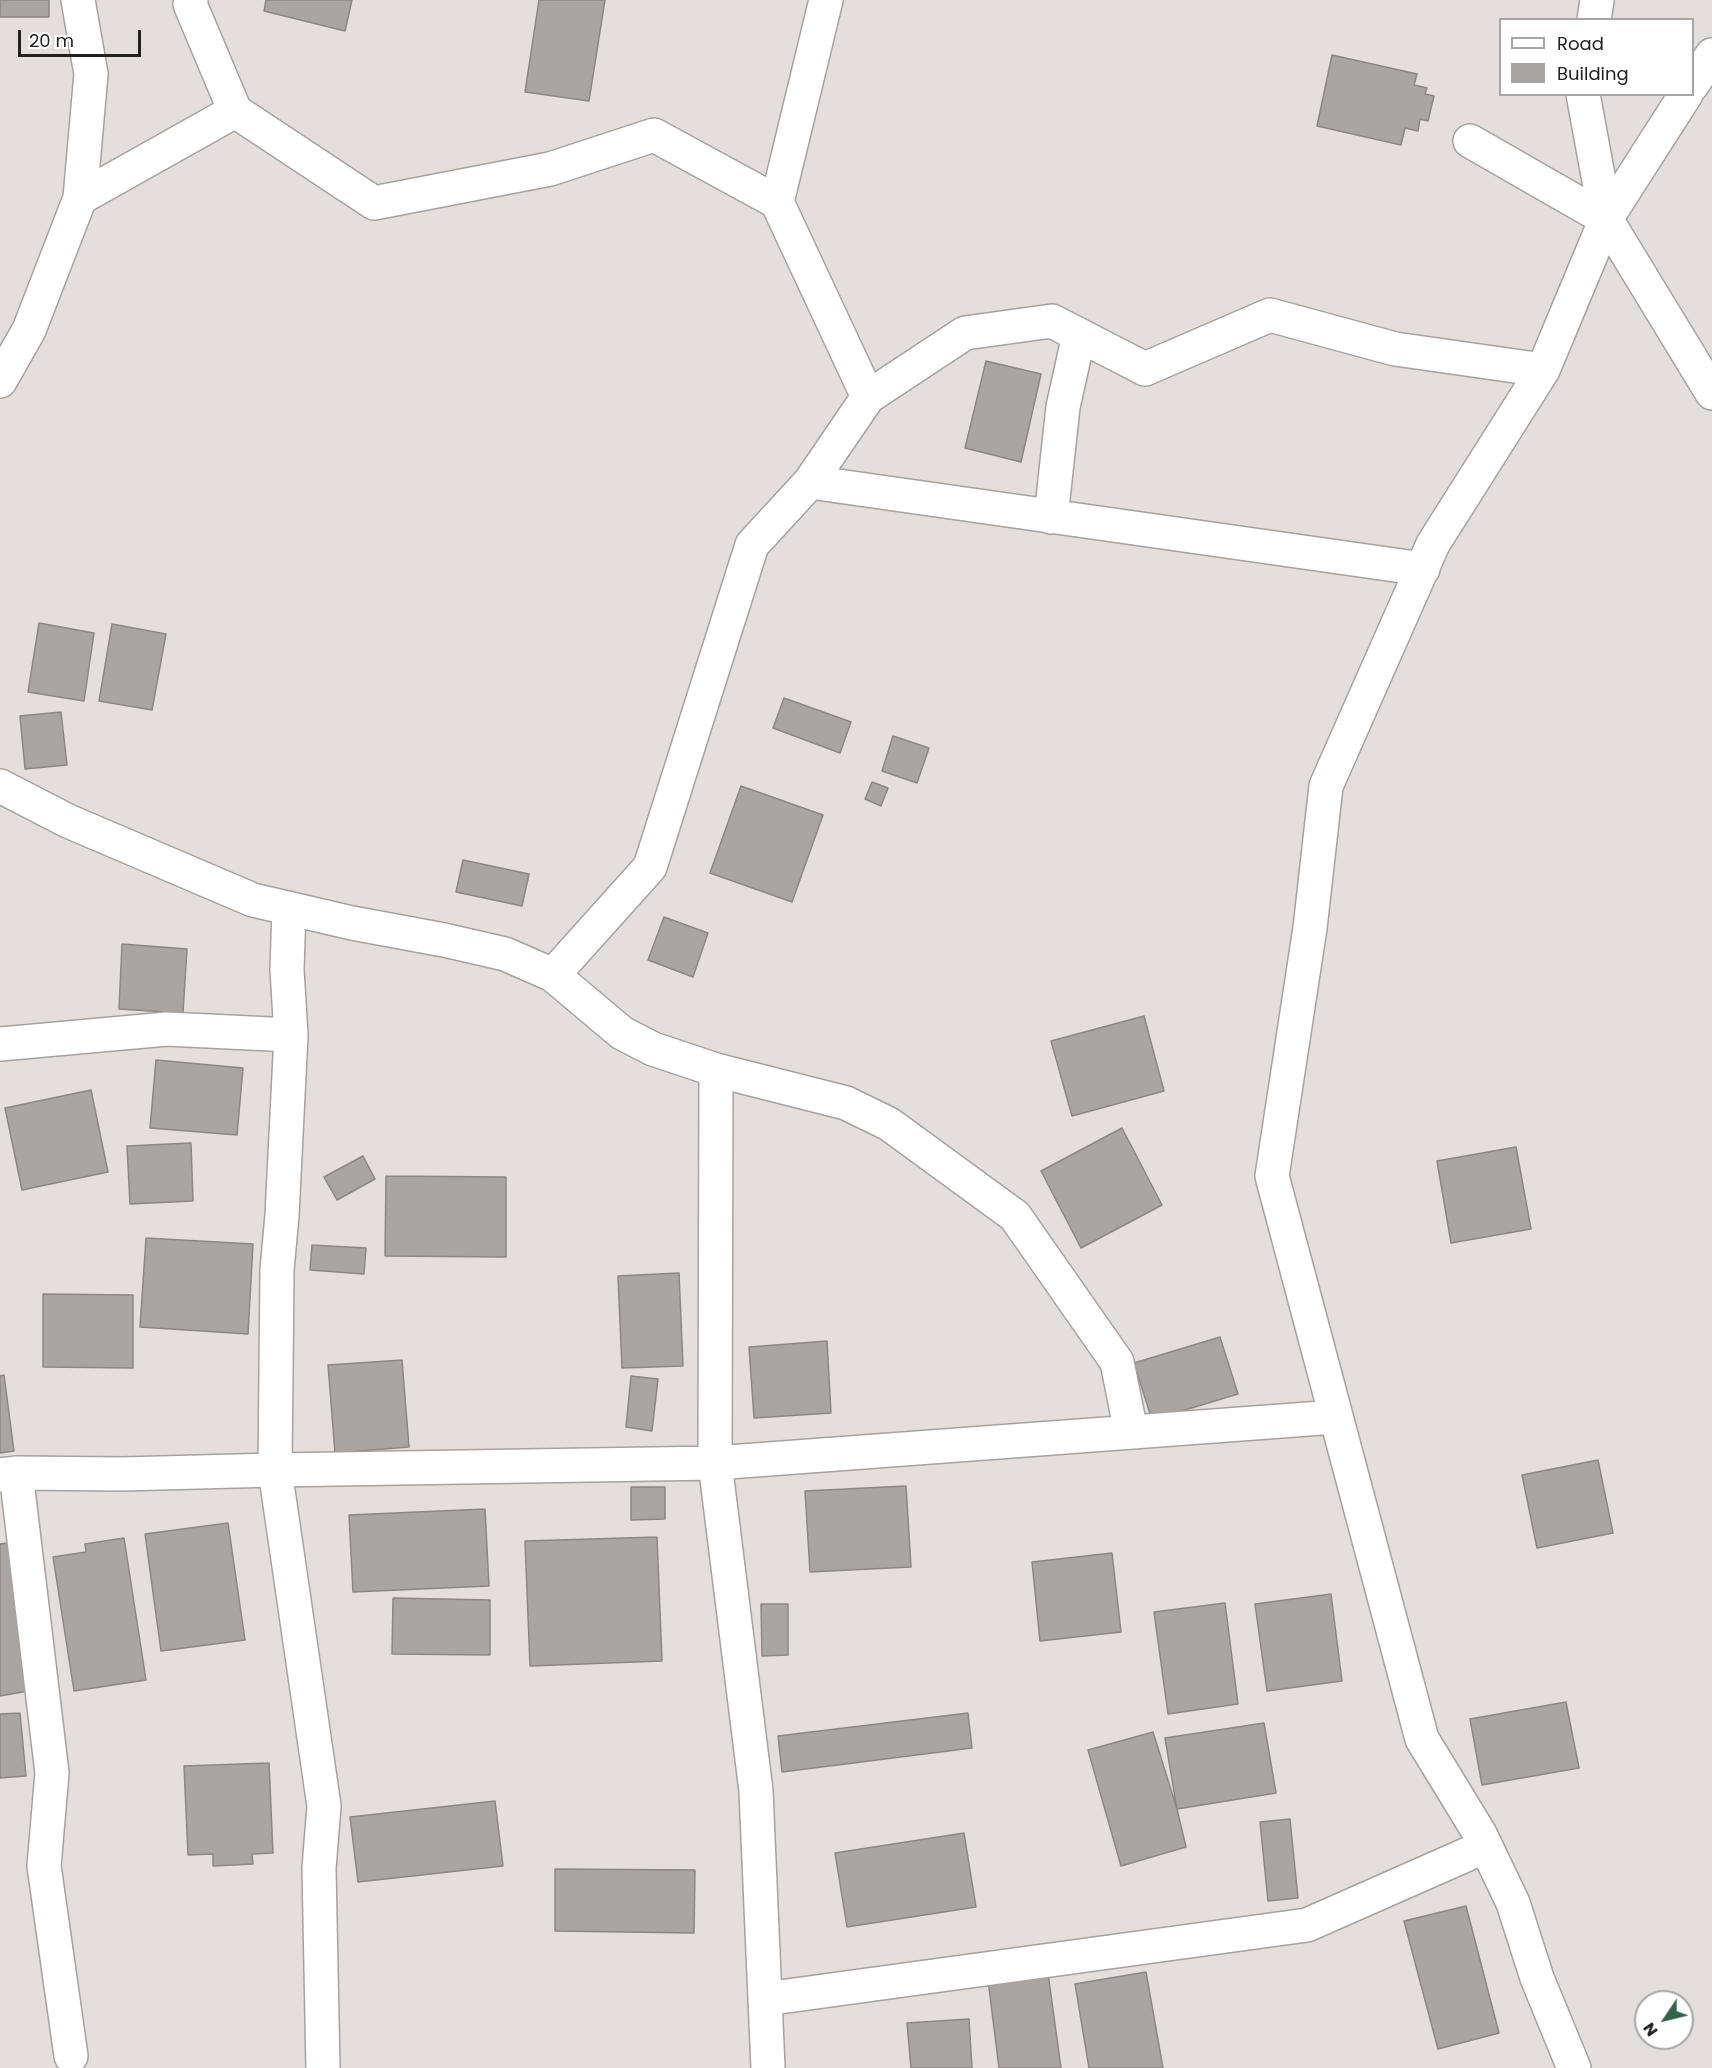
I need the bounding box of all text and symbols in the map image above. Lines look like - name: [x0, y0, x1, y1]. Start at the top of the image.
- scale bar: [21, 18, 144, 56]
- legend: [1499, 18, 1694, 96]
- text: 20 m: [29, 28, 74, 53]
- text: Road: [1557, 31, 1604, 56]
- text: Building: [1557, 61, 1629, 86]
- north arrow: [1634, 1990, 1694, 2050]
- text: N: [1638, 2018, 1663, 2041]

